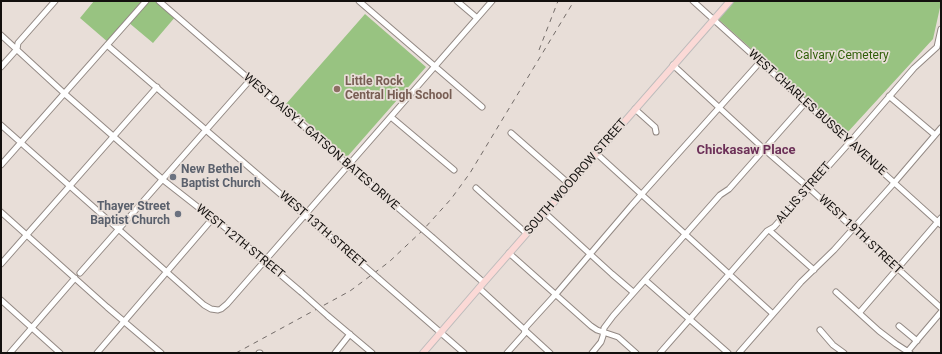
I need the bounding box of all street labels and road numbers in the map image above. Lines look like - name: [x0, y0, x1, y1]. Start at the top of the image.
- street label: WEST CHARLES BUSSEY AVENUE: [745, 47, 889, 179]
- street label: WEST DAISY L GATSON BATES DRIVE: [240, 71, 402, 213]
- street label: SOUTH WOODROW STREET: [522, 116, 630, 238]
- street label: ALLIS STREET: [773, 159, 835, 227]
- street label: WEST 13TH STREET: [276, 189, 368, 271]
- street label: WEST 19TH STREET: [815, 192, 905, 278]
- street label: WEST 12TH STREET: [193, 202, 287, 282]

